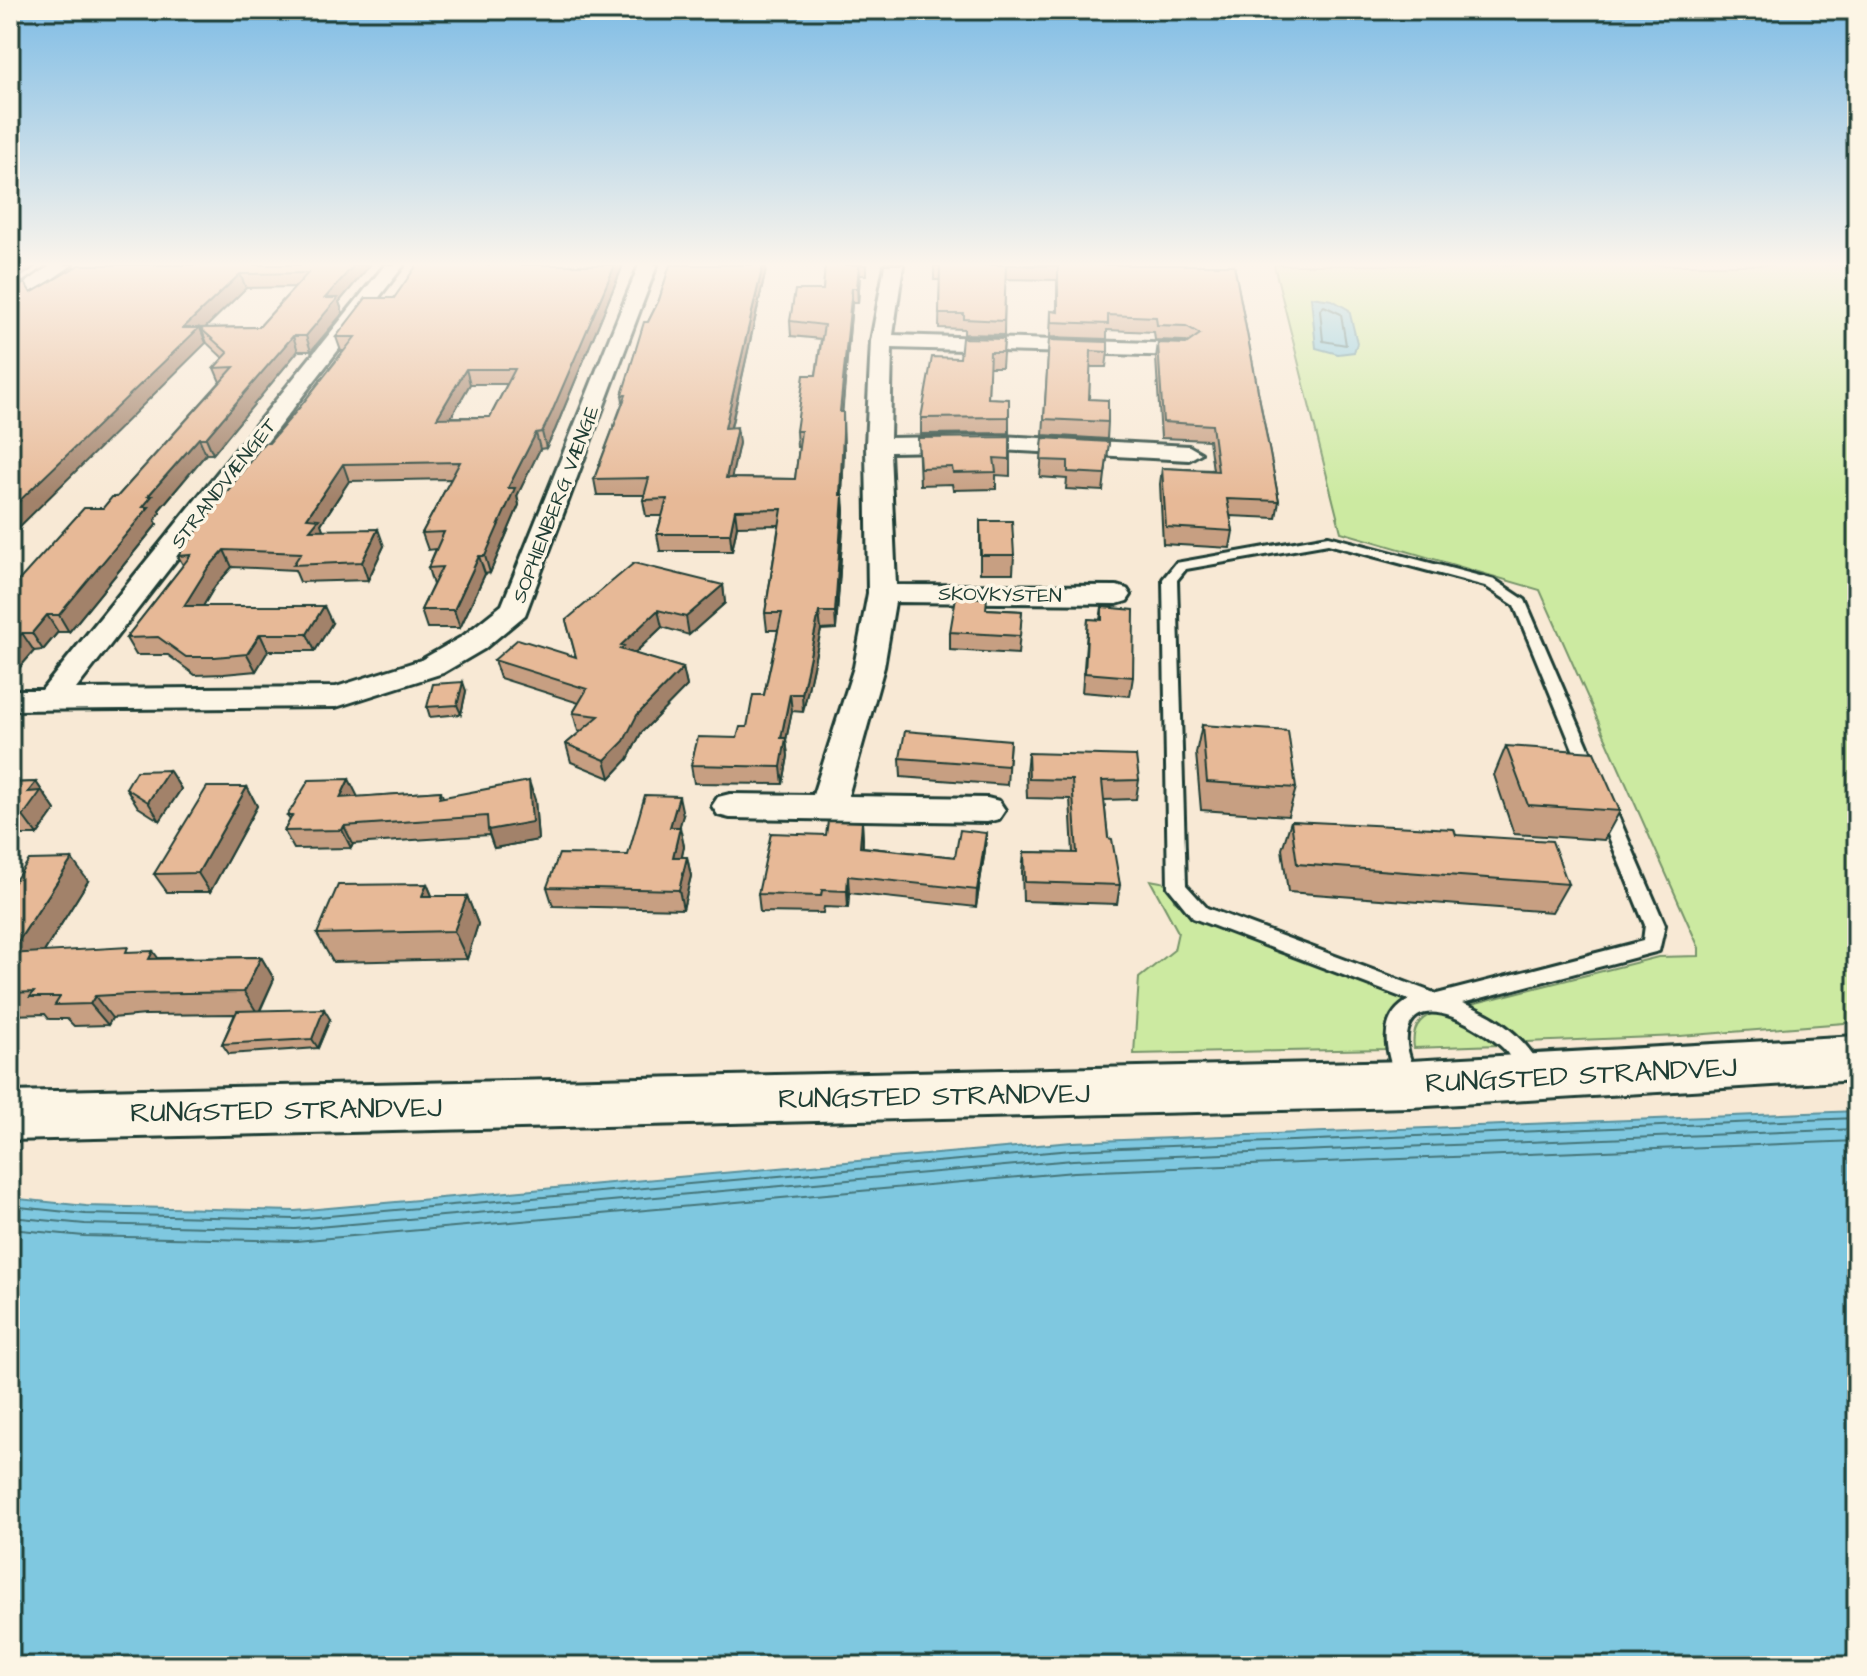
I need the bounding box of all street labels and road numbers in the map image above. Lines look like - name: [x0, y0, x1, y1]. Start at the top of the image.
- street label: SOPHIENBERG VÆNGE: [505, 402, 607, 607]
- street label: STRANDVÆNGET: [164, 412, 284, 555]
- street label: SKOVKYSTEN: [938, 580, 1062, 610]
- street label: RUNGSTED STRANDVEJ: [1424, 1048, 1738, 1103]
- street label: RUNGSTED STRANDVEJ: [778, 1074, 1091, 1119]
- street label: RUNGSTED STRANDVEJ: [130, 1088, 443, 1133]

